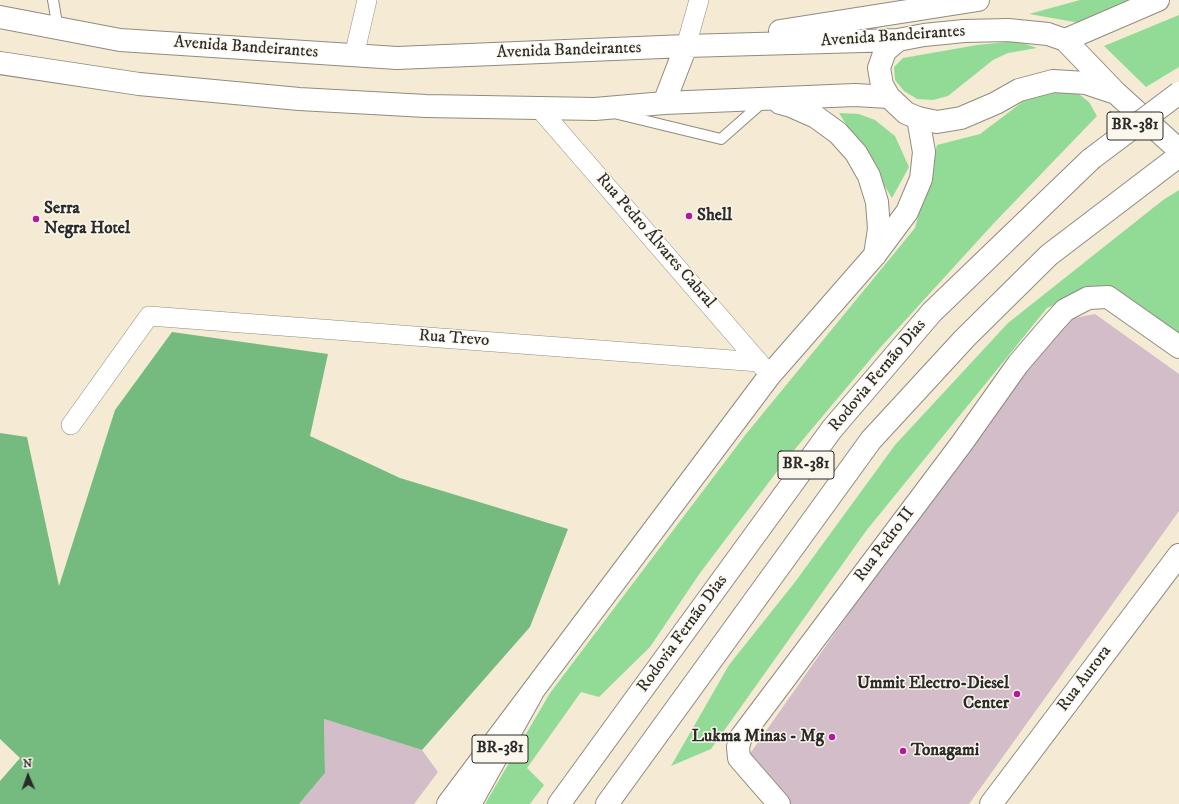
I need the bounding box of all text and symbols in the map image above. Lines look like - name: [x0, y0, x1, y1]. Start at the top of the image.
- street label: Avenida Bandeirantes: [820, 22, 966, 52]
- street label: Avenida Bandeirantes: [173, 33, 319, 63]
- street label: Avenida Bandeirantes: [496, 38, 642, 64]
- road number: BR-381: [1107, 112, 1163, 140]
- street label: Rua Pedro Álvares Cabral: [591, 169, 719, 313]
- place label: Serra Negra Hotel: [44, 199, 130, 239]
- place label: Shell: [697, 206, 732, 226]
- marker: Shell: [684, 211, 694, 221]
- marker: Serra Negra Hotel: [31, 214, 41, 224]
- street label: Rodovia Fernão Dias: [825, 316, 931, 436]
- street label: Rua Trevo: [418, 326, 490, 352]
- road number: BR-381: [778, 451, 834, 479]
- street label: Rua Pedro II: [850, 504, 920, 586]
- street label: Rodovia Fernão Dias: [634, 571, 732, 697]
- street label: Rua Aurora: [1054, 642, 1116, 716]
- place label: Ummit Electro-Diesel Center: [857, 674, 1009, 714]
- marker: Ummit Electro-Diesel Center: [1012, 689, 1022, 699]
- place label: Lukma Minas - Mg: [692, 727, 824, 747]
- marker: Lukma Minas - Mg: [827, 732, 837, 742]
- road number: BR-381: [472, 735, 528, 763]
- place label: Tonagami: [911, 741, 979, 761]
- marker: Tonagami: [898, 746, 908, 756]
- north arrow: [8, 756, 48, 796]
- text: N: [23, 757, 32, 771]

